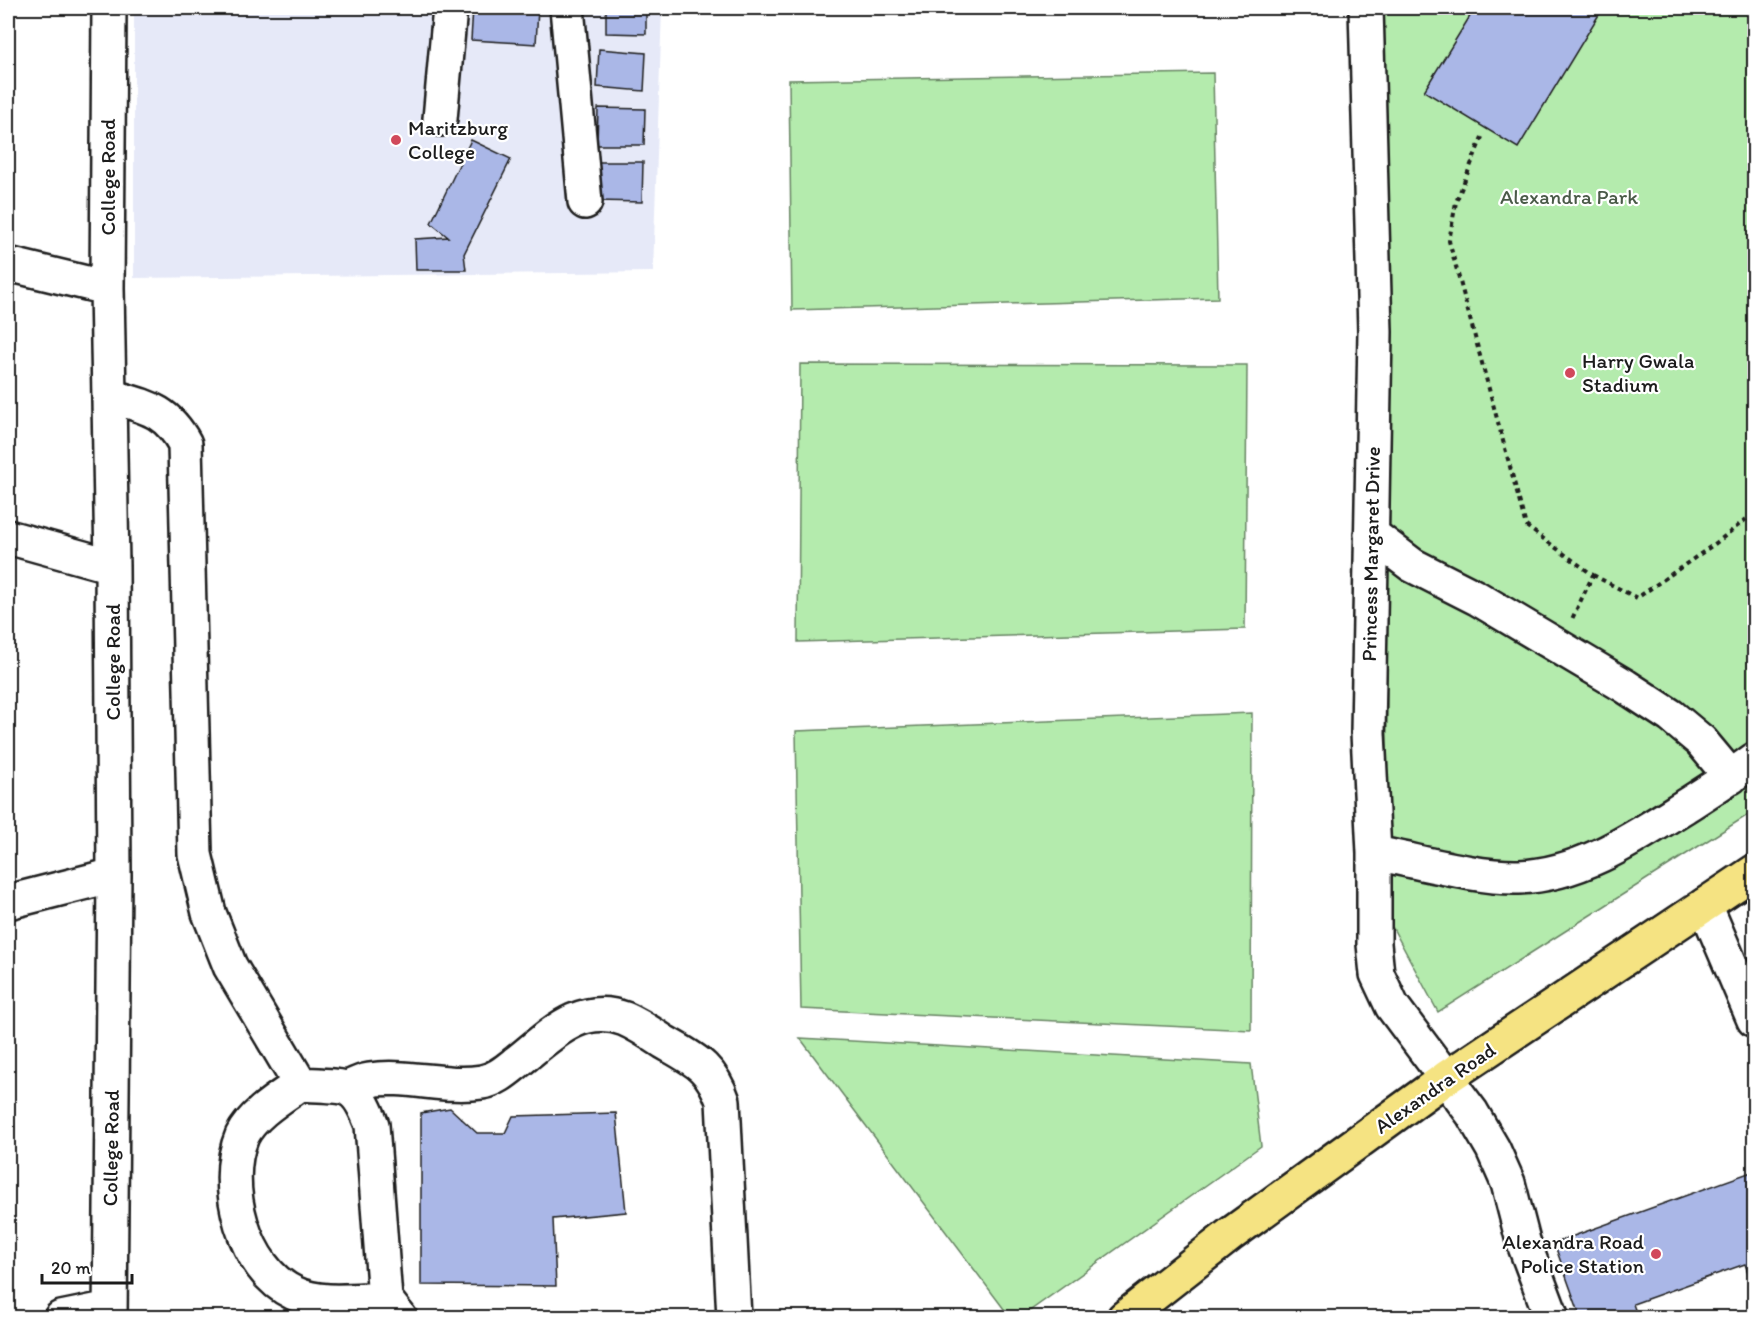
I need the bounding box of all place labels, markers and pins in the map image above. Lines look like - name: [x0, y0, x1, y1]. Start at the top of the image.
- place label: Maritzburg College: [408, 115, 508, 164]
- marker: Maritzburg College: [389, 133, 403, 147]
- place label: Harry Gwala Stadium: [1582, 348, 1694, 397]
- marker: Harry Gwala Stadium: [1563, 366, 1577, 380]
- place label: Alexandra Road Police Station: [1502, 1229, 1645, 1278]
- marker: Alexandra Road Police Station: [1649, 1247, 1663, 1261]

